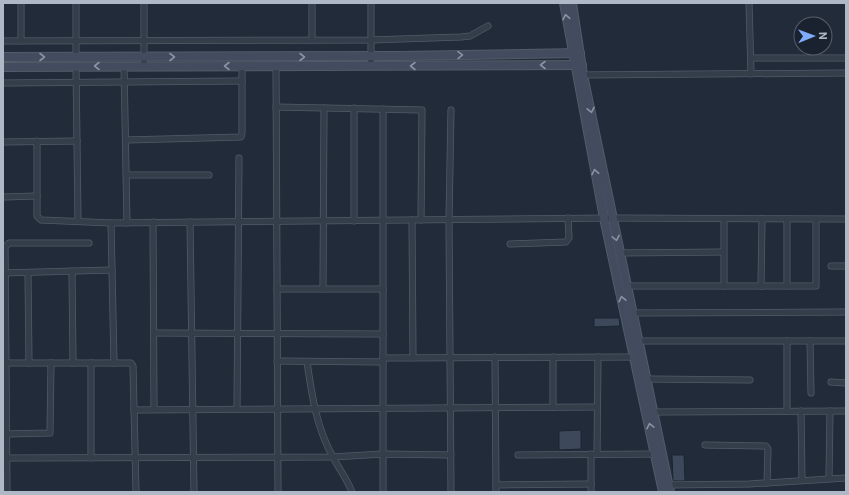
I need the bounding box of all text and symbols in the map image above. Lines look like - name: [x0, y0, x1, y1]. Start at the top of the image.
- one-way arrow: [563, 14, 571, 20]
- north arrow: [793, 16, 833, 56]
- text: N: [816, 32, 829, 40]
- one-way arrow: [457, 51, 463, 60]
- one-way arrow: [39, 53, 45, 61]
- one-way arrow: [169, 53, 175, 61]
- one-way arrow: [299, 53, 305, 61]
- one-way arrow: [540, 61, 546, 69]
- one-way arrow: [94, 62, 100, 70]
- one-way arrow: [224, 62, 230, 70]
- one-way arrow: [410, 62, 416, 70]
- one-way arrow: [586, 107, 594, 113]
- one-way arrow: [592, 169, 600, 175]
- one-way arrow: [612, 235, 620, 241]
- one-way arrow: [618, 296, 626, 303]
- one-way arrow: [646, 423, 654, 429]

